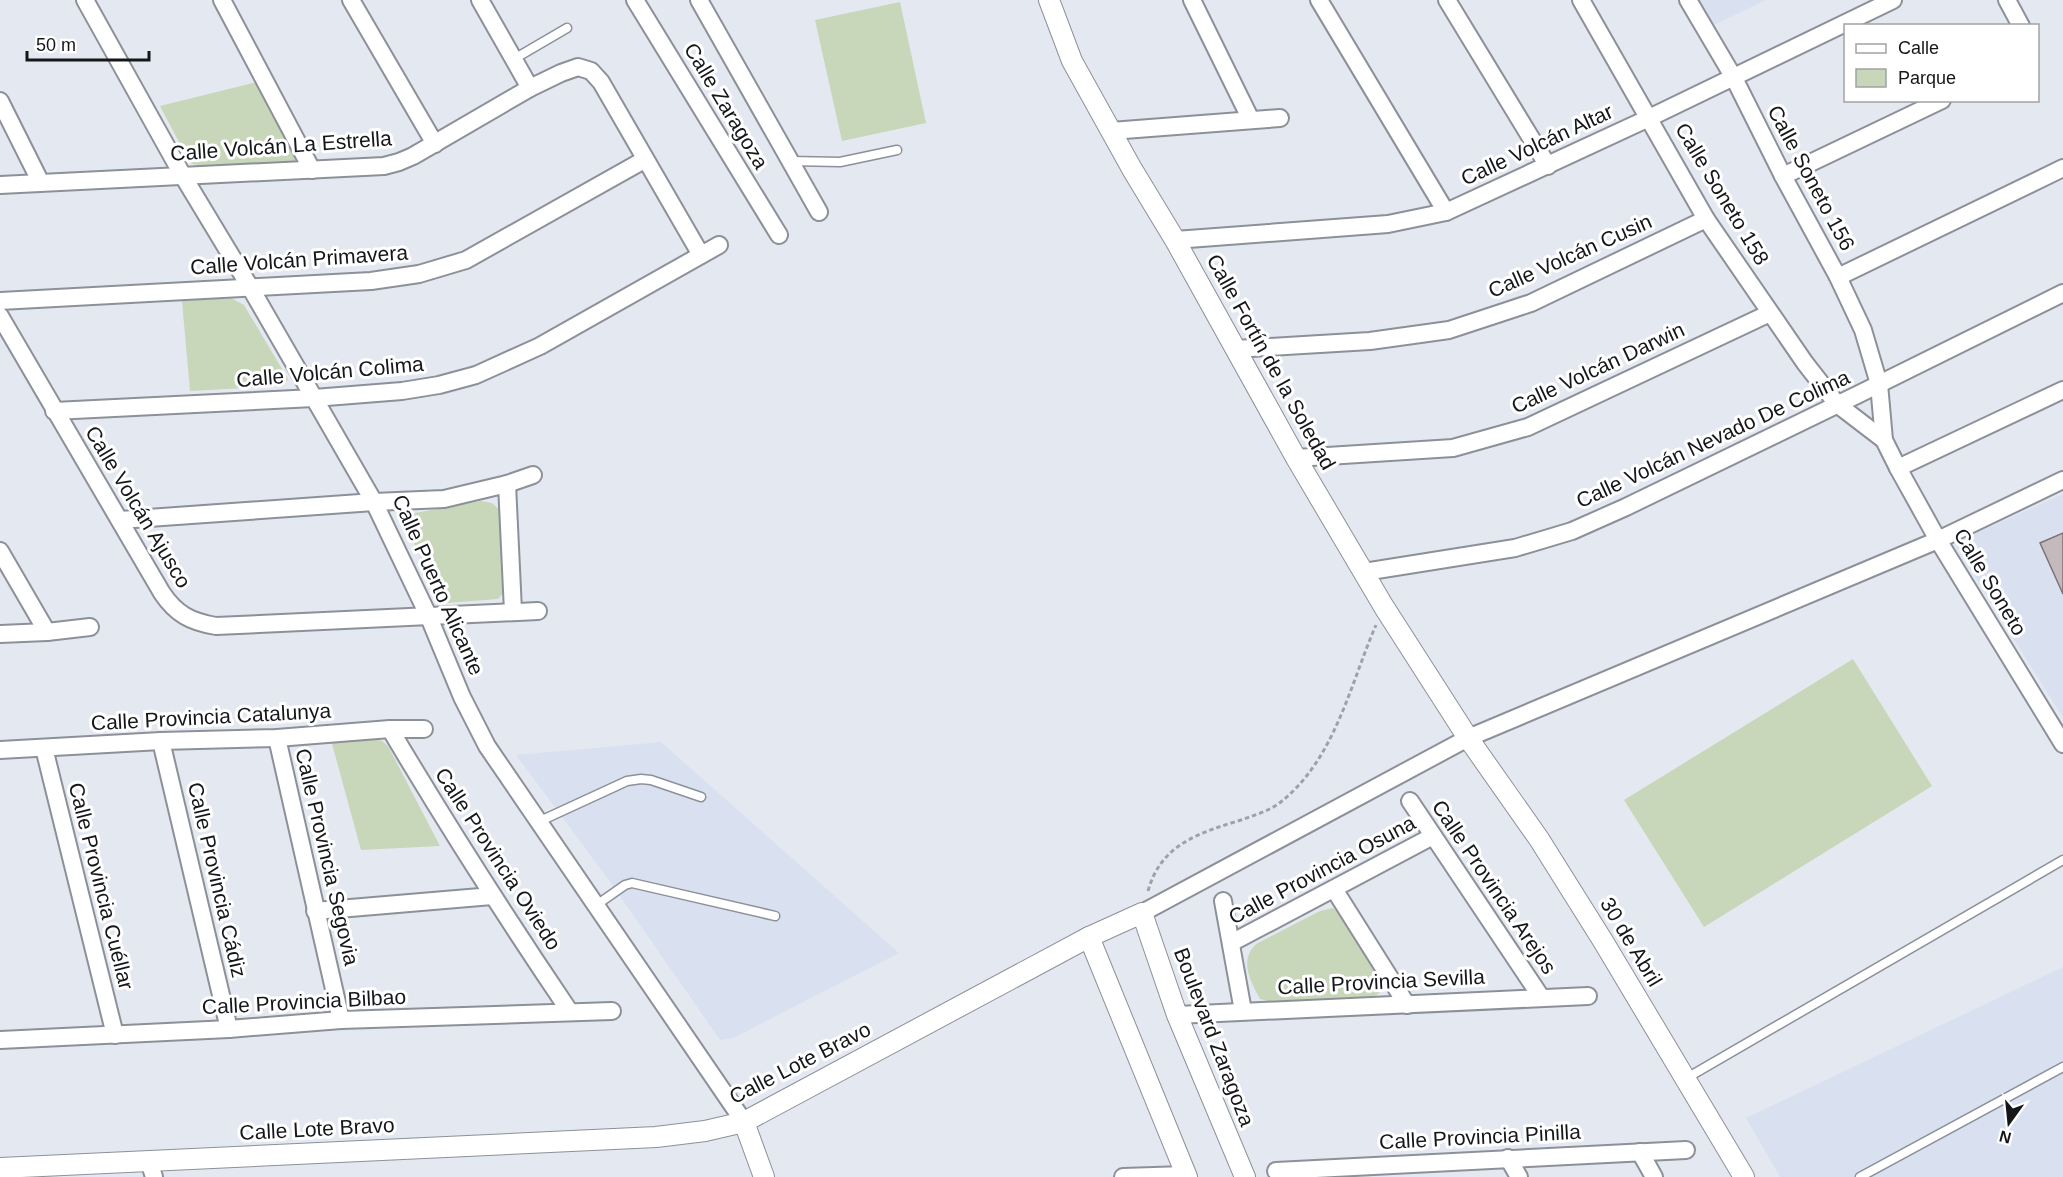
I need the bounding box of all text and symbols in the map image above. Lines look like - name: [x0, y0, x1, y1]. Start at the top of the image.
- scale bar: [27, 24, 148, 62]
- legend: [1844, 24, 2039, 102]
- text: 50 m: [36, 35, 76, 55]
- text: Calle: [1898, 38, 1939, 58]
- street label: Calle Zaragoza: [680, 39, 773, 173]
- text: Parque: [1898, 68, 1956, 88]
- street label: Calle Volcán Altar: [1457, 99, 1616, 190]
- street label: Calle Soneto 156: [1763, 101, 1859, 254]
- street label: Calle Soneto 158: [1671, 119, 1774, 269]
- street label: Calle Volcán La Estrella: [170, 126, 393, 165]
- street label: Calle Volcán Cusin: [1485, 209, 1655, 302]
- street label: Calle Volcán Primavera: [189, 240, 409, 279]
- street label: Calle Fortín de la Soledad: [1203, 250, 1340, 474]
- street label: Calle Volcán Darwin: [1508, 317, 1688, 418]
- street label: Calle Volcán Colima: [235, 352, 425, 391]
- street label: Calle Volcán Nevado De Colima: [1573, 365, 1853, 512]
- street label: Calle Volcán Ajusco: [81, 422, 196, 592]
- street label: Calle Puerto Alicante: [388, 491, 489, 679]
- street label: Calle Soneto: [1950, 524, 2031, 639]
- street label: Calle Provincia Catalunya: [90, 699, 332, 734]
- street label: Calle Provincia Segovia: [291, 746, 364, 968]
- street label: Calle Provincia Oviedo: [431, 763, 566, 954]
- street label: Calle Provincia Cuéllar: [65, 780, 138, 992]
- street label: Calle Provincia Cádiz: [184, 780, 251, 980]
- street label: Calle Provincia Arejos: [1428, 796, 1561, 978]
- street label: Calle Provincia Osuna: [1225, 810, 1419, 928]
- street label: 30 de Abril: [1596, 893, 1667, 990]
- street label: Boulevard Zaragoza: [1170, 944, 1259, 1130]
- street label: Calle Provincia Sevilla: [1277, 965, 1486, 998]
- street label: Calle Provincia Bilbao: [201, 985, 407, 1018]
- street label: Calle Lote Bravo: [725, 1017, 874, 1108]
- north arrow: [1979, 1093, 2039, 1153]
- street label: Calle Lote Bravo: [239, 1113, 395, 1144]
- street label: Calle Provincia Pinilla: [1379, 1120, 1582, 1153]
- text: N: [1997, 1127, 2013, 1147]

